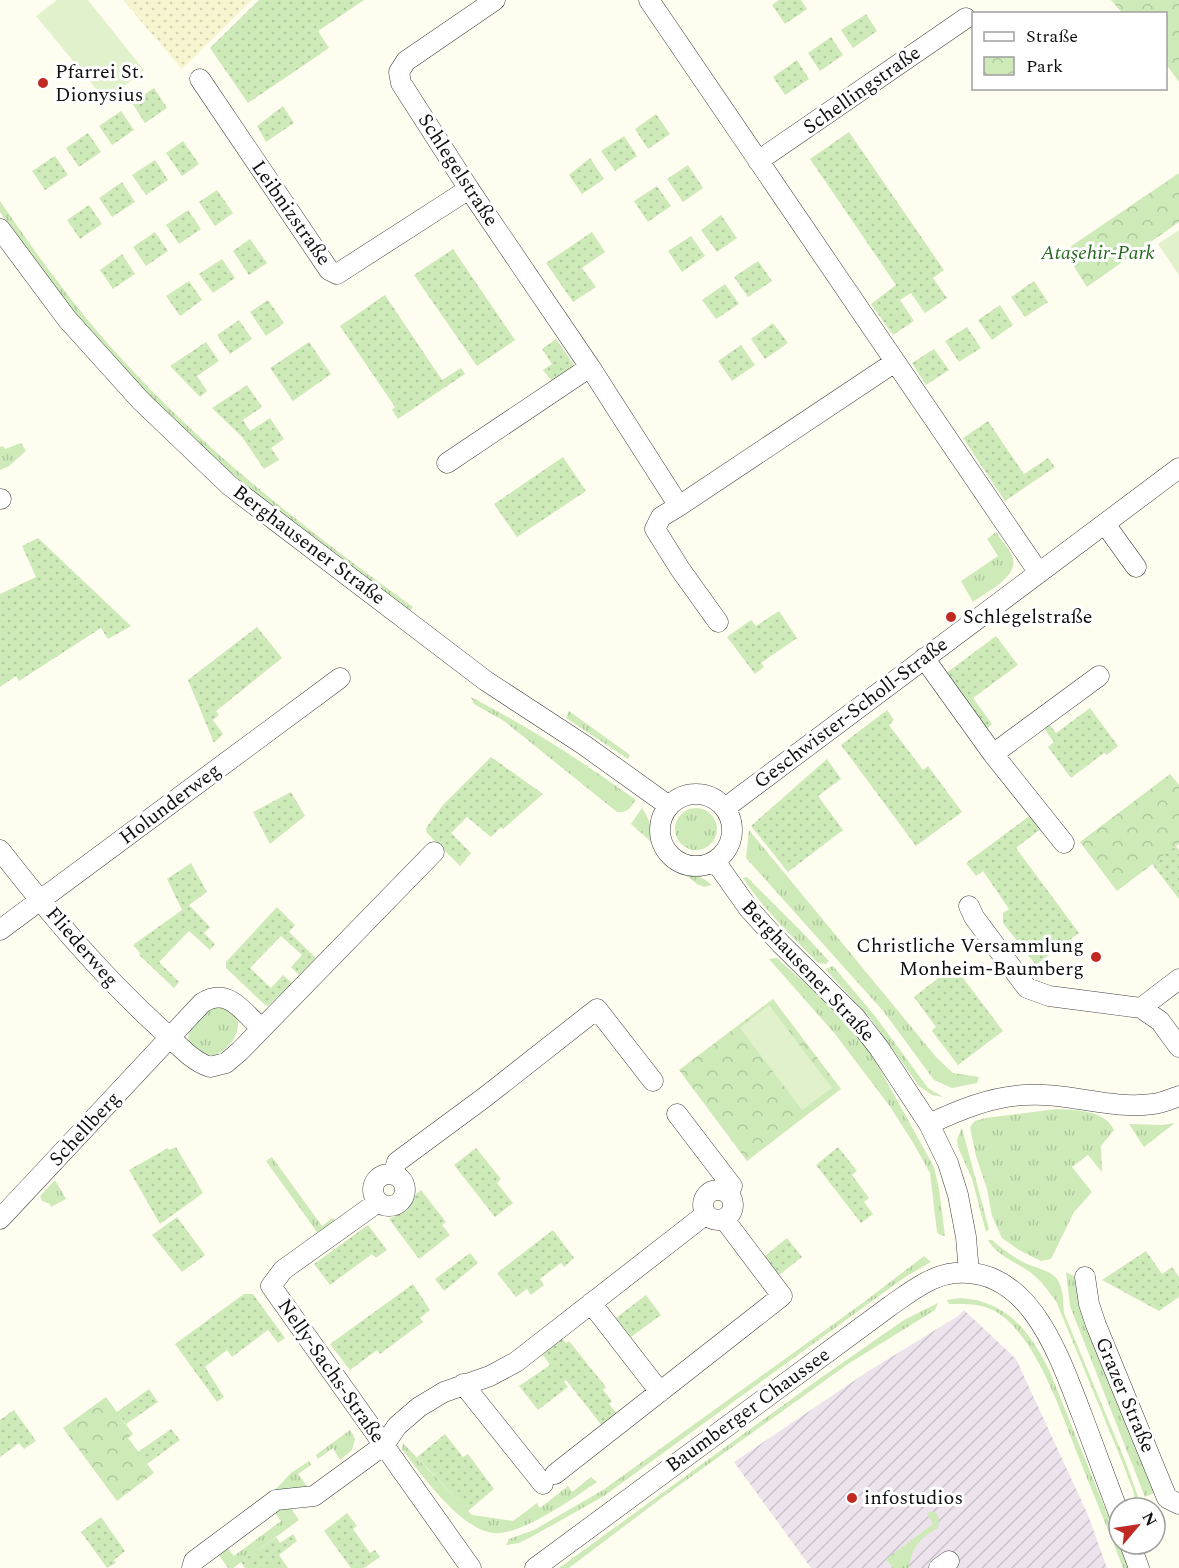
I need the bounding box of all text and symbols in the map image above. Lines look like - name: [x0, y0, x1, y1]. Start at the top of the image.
- legend: [972, 12, 1167, 90]
- text: Straße: [1026, 23, 1078, 50]
- street label: Schellingstraße: [797, 38, 927, 142]
- text: Park: [1026, 53, 1063, 80]
- place label: Pfarrei St. Dionysius: [55, 57, 144, 110]
- marker: Pfarrei St. Dionysius: [36, 76, 50, 90]
- street label: Schlegelstraße: [410, 108, 506, 232]
- street label: Leibnizstraße: [244, 154, 338, 272]
- park label: Ataşehir-Park: [1040, 238, 1156, 268]
- street label: Berghausener Straße: [226, 477, 392, 613]
- place label: Schlegelstraße: [963, 602, 1092, 632]
- marker: Schlegelstraße: [944, 610, 958, 624]
- street label: Geschwister-Scholl-Straße: [748, 630, 954, 796]
- street label: Holunderweg: [113, 756, 227, 852]
- street label: Berghausener Straße: [734, 893, 882, 1049]
- street label: Fliederweg: [38, 900, 126, 994]
- place label: Christliche Versammlung Monheim-Baumberg: [856, 931, 1084, 984]
- marker: Christliche Versammlung Monheim-Baumberg: [1089, 950, 1103, 964]
- street label: Schellberg: [42, 1085, 128, 1173]
- street label: Nelly-Sachs-Straße: [270, 1293, 392, 1449]
- street label: Grazer Straße: [1087, 1333, 1163, 1457]
- street label: Baumberger Chaussee: [660, 1340, 836, 1480]
- place label: infostudios: [864, 1483, 963, 1513]
- marker: infostudios: [845, 1491, 859, 1505]
- north arrow: [1107, 1496, 1167, 1556]
- text: N: [1136, 1508, 1163, 1531]

